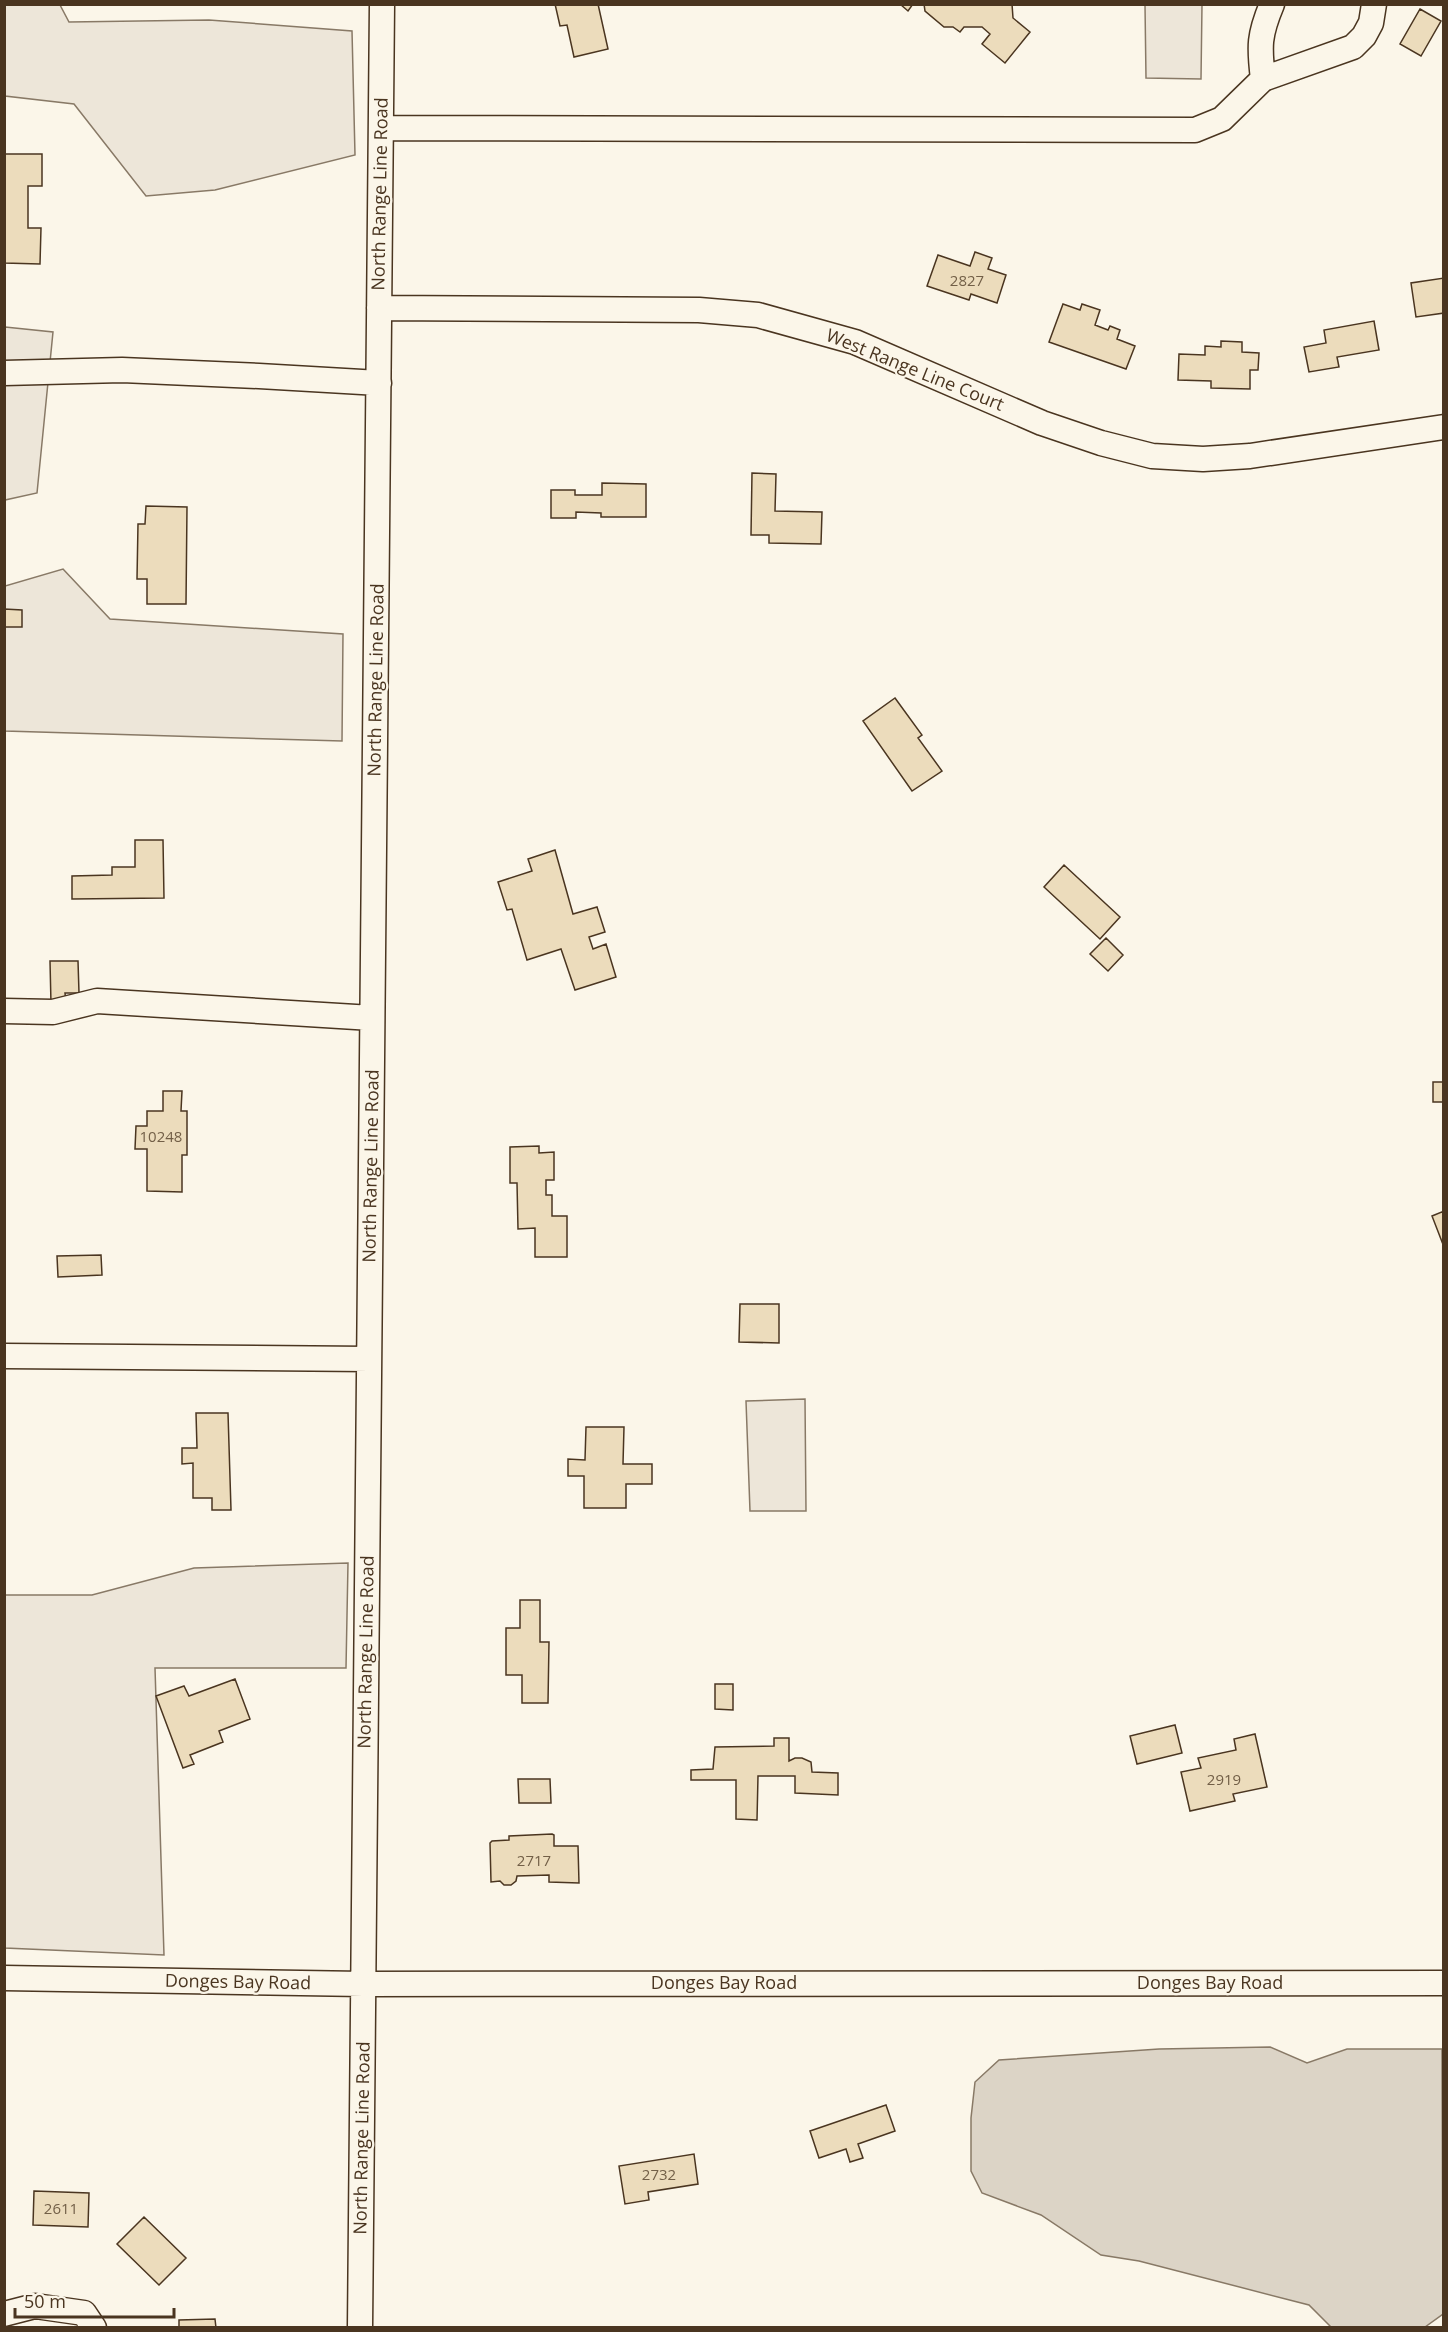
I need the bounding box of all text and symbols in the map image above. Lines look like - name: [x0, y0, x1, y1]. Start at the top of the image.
- street label: North Range Line Road: [365, 97, 393, 291]
- house number: 2827: [950, 270, 984, 290]
- street label: West Range Line Court: [823, 322, 1008, 416]
- street label: North Range Line Road: [361, 583, 389, 777]
- street label: North Range Line Road: [356, 1069, 384, 1263]
- house number: 10248: [140, 1126, 182, 1146]
- street label: North Range Line Road: [351, 1555, 379, 1749]
- house number: 2919: [1207, 1769, 1241, 1789]
- house number: 2717: [517, 1850, 551, 1870]
- street label: Donges Bay Road: [165, 1968, 311, 1994]
- street label: Donges Bay Road: [651, 1970, 797, 1994]
- street label: Donges Bay Road: [1137, 1970, 1283, 1994]
- street label: North Range Line Road: [347, 2041, 375, 2235]
- house number: 2732: [642, 2164, 676, 2184]
- house number: 2611: [44, 2198, 78, 2218]
- scale bar: [15, 2281, 174, 2319]
- text: 50 m: [24, 2289, 66, 2313]

